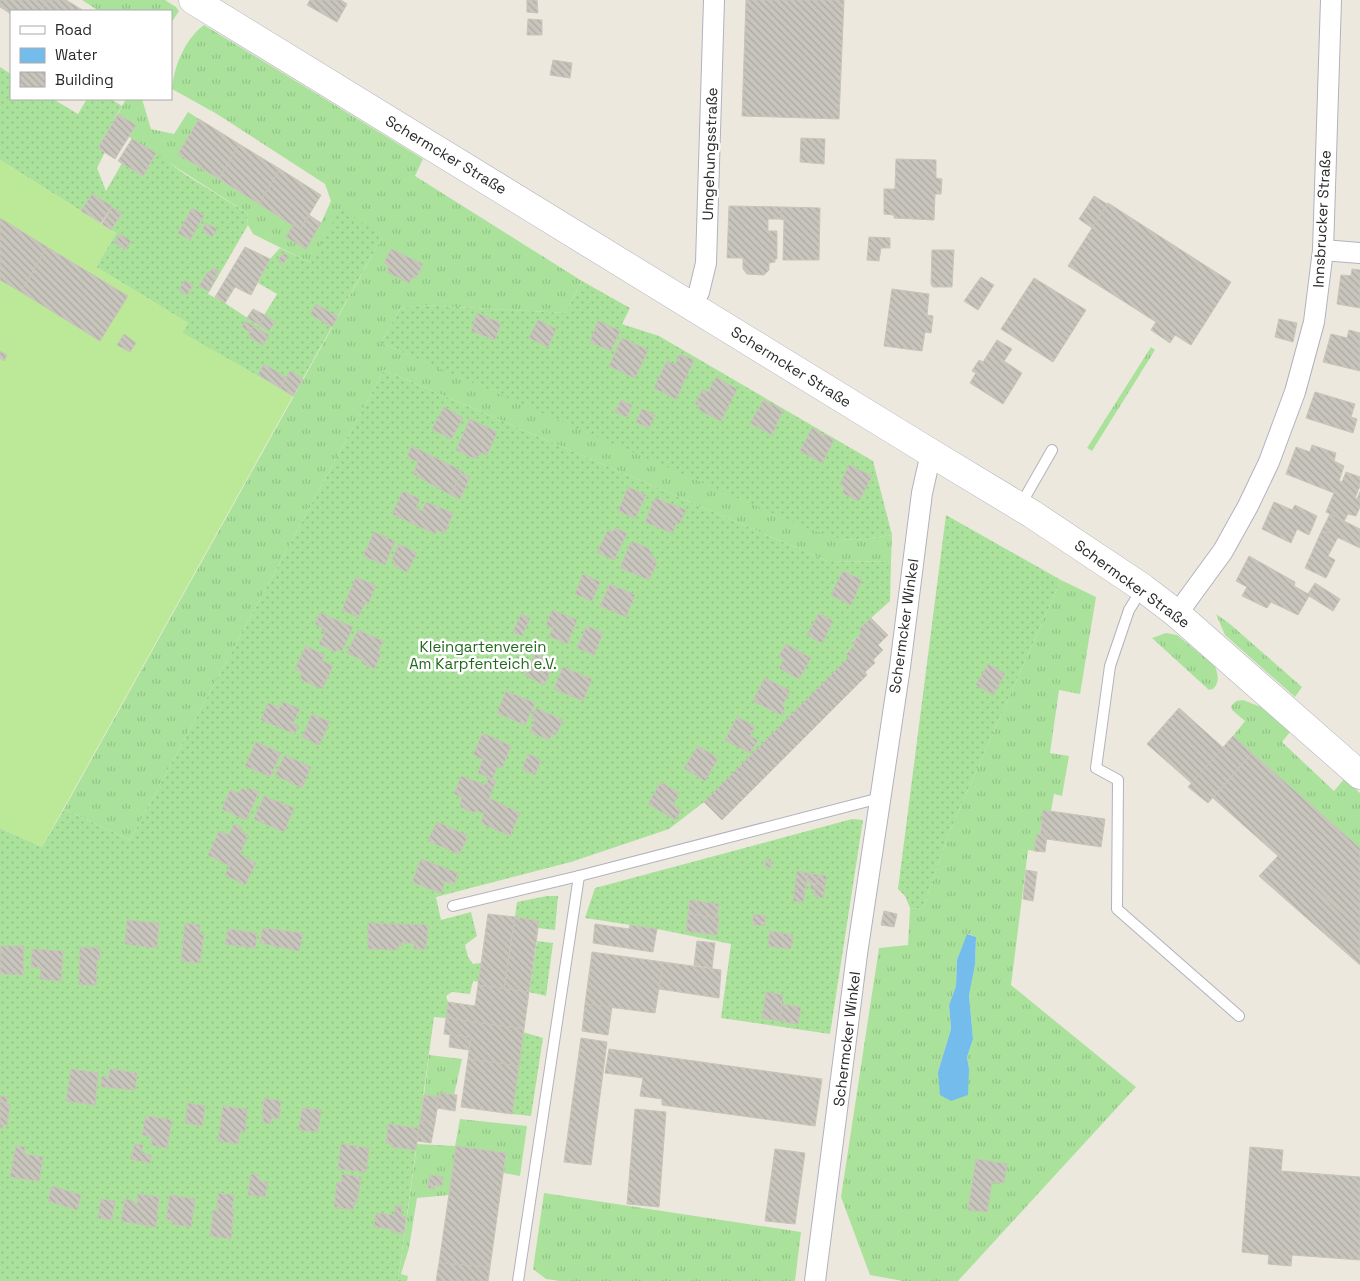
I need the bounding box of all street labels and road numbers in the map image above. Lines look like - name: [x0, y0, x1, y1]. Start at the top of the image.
- street label: Umgehungsstraße: [698, 87, 721, 221]
- street label: Schermcker Straße: [382, 111, 510, 198]
- street label: Innsbrucker Straße: [1308, 150, 1335, 288]
- street label: Schermcker Straße: [728, 322, 855, 411]
- street label: Schermcker Straße: [1071, 535, 1194, 632]
- street label: Schermcker Winkel: [885, 557, 922, 695]
- street label: Schermcker Winkel: [829, 970, 864, 1108]

